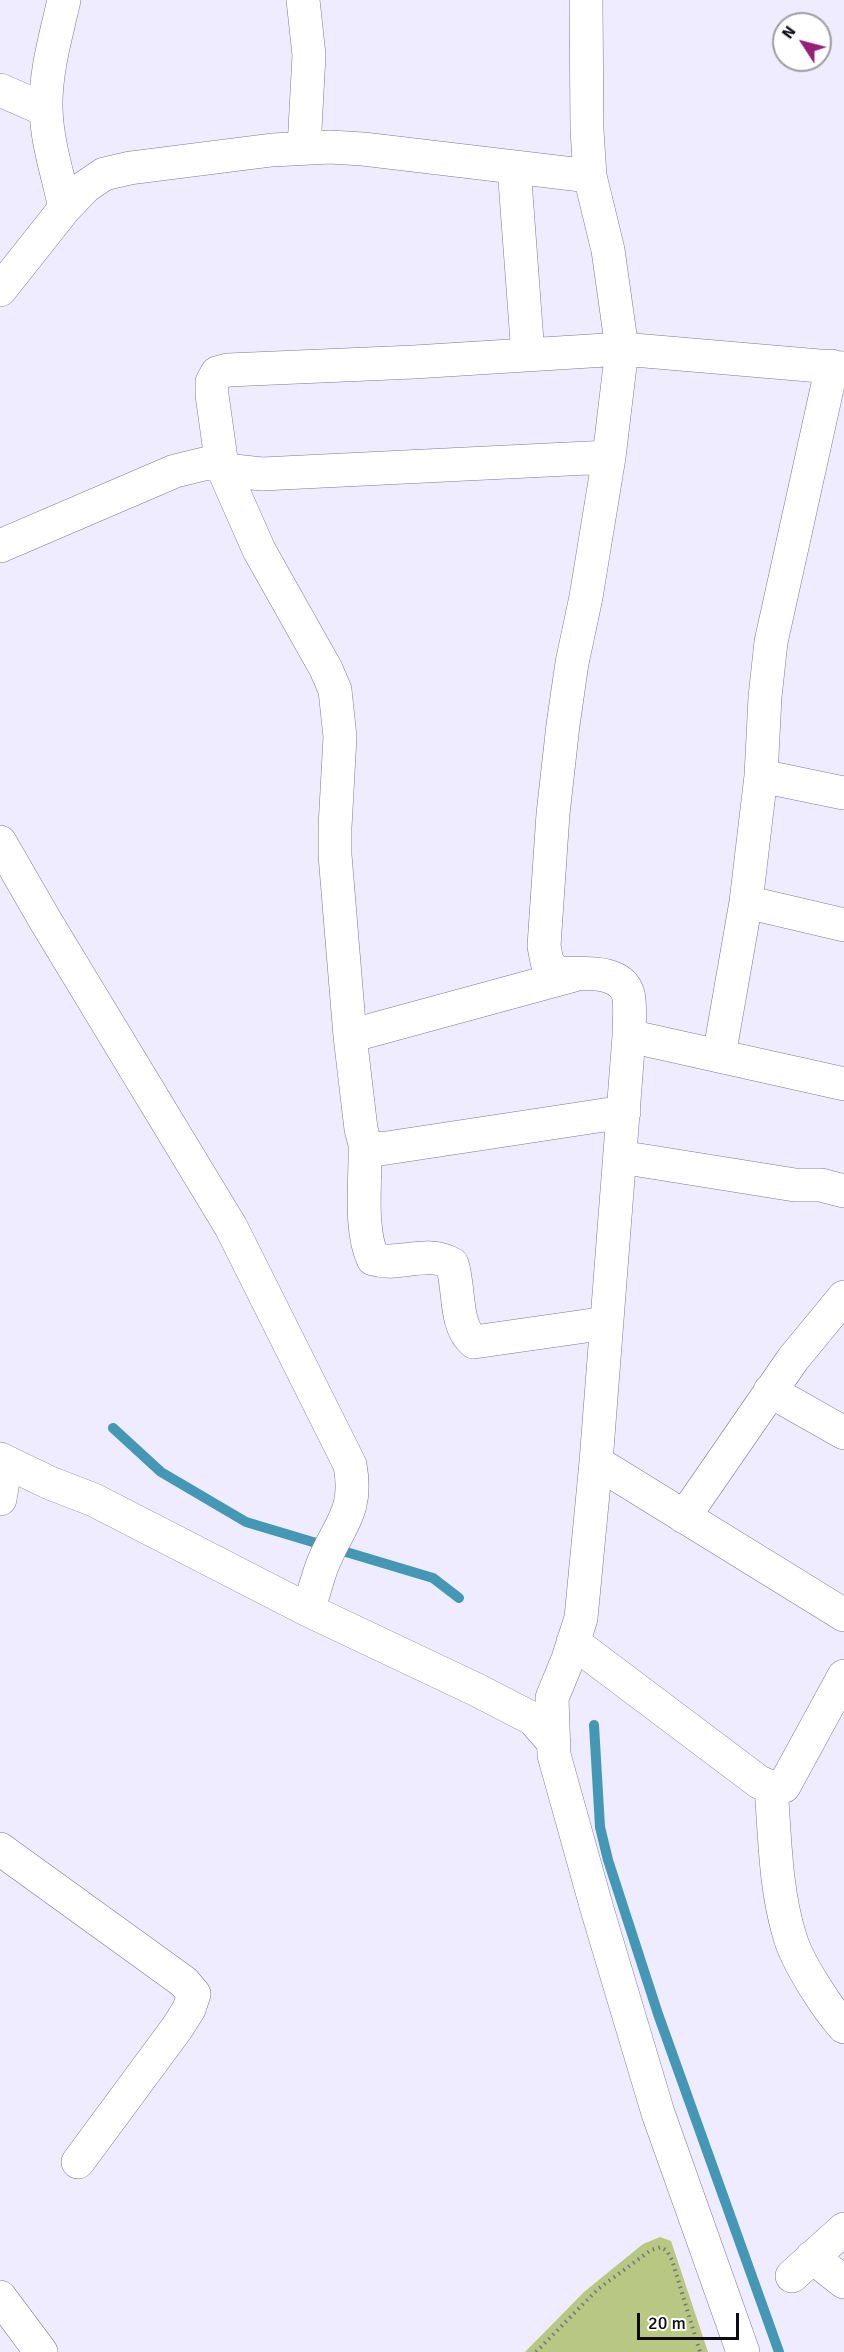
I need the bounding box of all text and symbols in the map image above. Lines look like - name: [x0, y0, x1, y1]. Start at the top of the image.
- north arrow: [772, 12, 832, 72]
- text: N: [778, 22, 800, 43]
- scale bar: [640, 2301, 742, 2339]
- text: 20 m: [648, 2312, 686, 2334]

